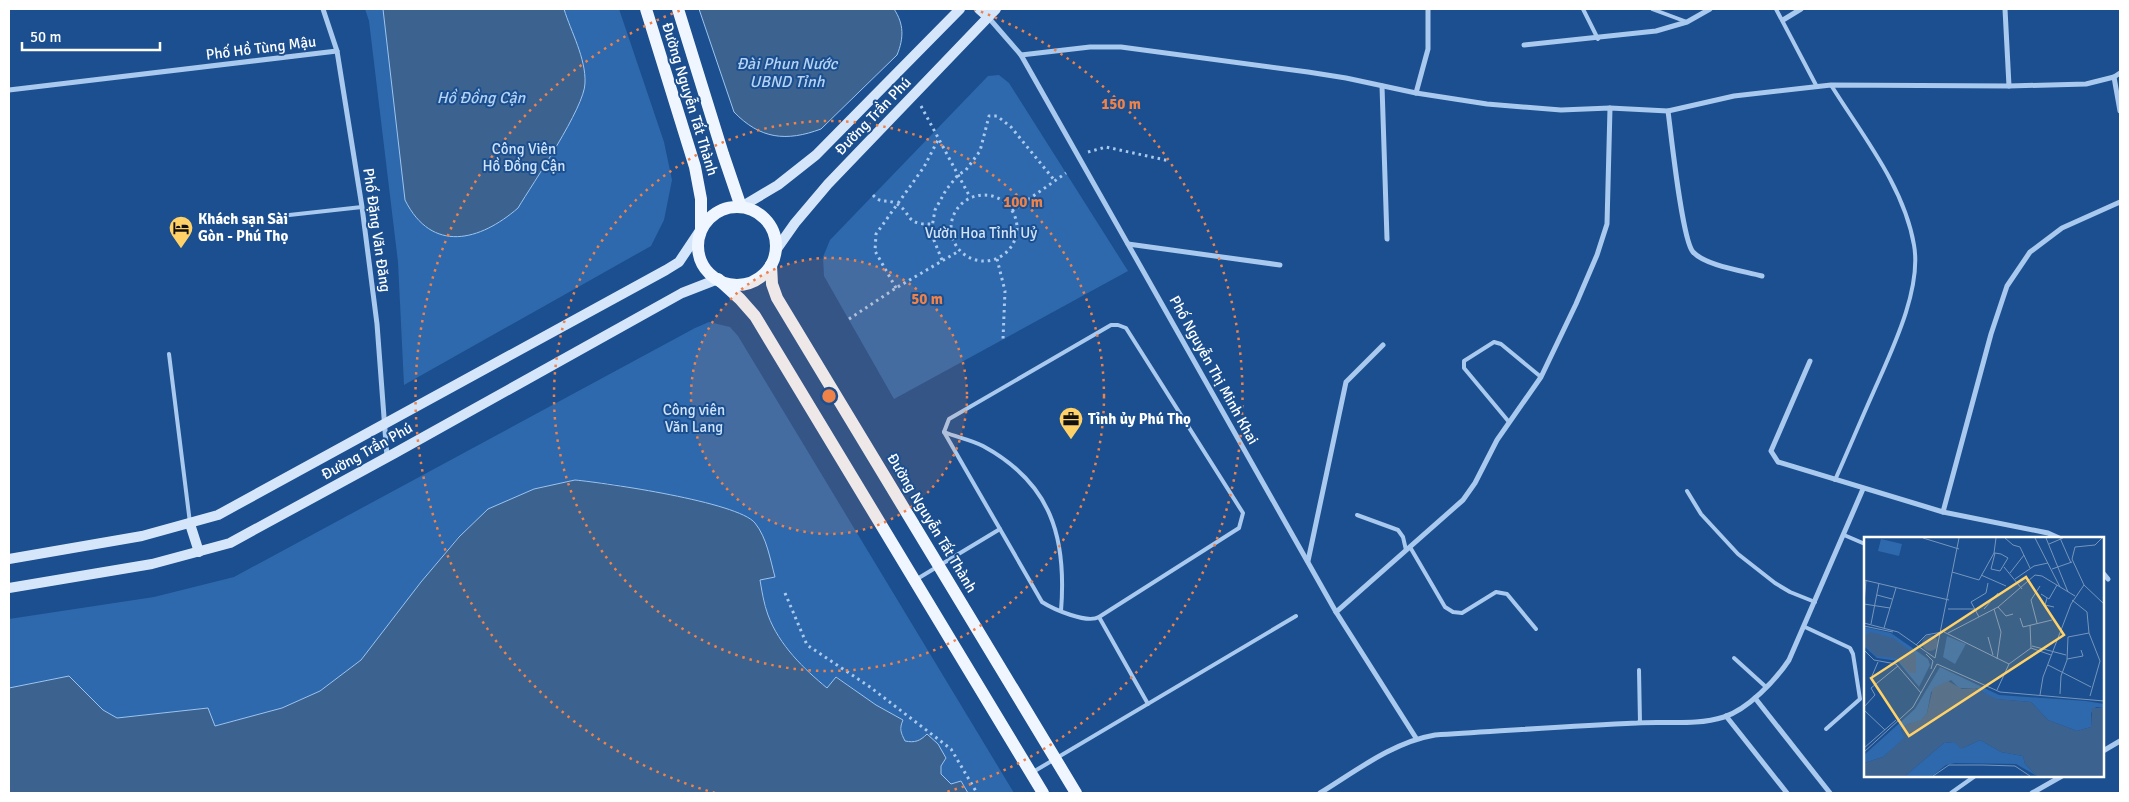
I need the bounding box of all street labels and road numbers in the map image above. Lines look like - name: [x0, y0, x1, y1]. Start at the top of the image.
- street label: Đường Nguyễn Tất Thành: [658, 20, 723, 178]
- street label: Phố Hồ Tùng Mậu: [205, 32, 317, 64]
- street label: Đường Trần Phú: [831, 73, 915, 159]
- street label: Phố Đặng Văn Đăng: [359, 167, 395, 293]
- street label: Phố Nguyễn Thị Minh Khai: [1166, 292, 1263, 448]
- street label: Đường Trần Phú: [318, 419, 416, 483]
- street label: Đường Nguyễn Tất Thành: [883, 450, 982, 596]

